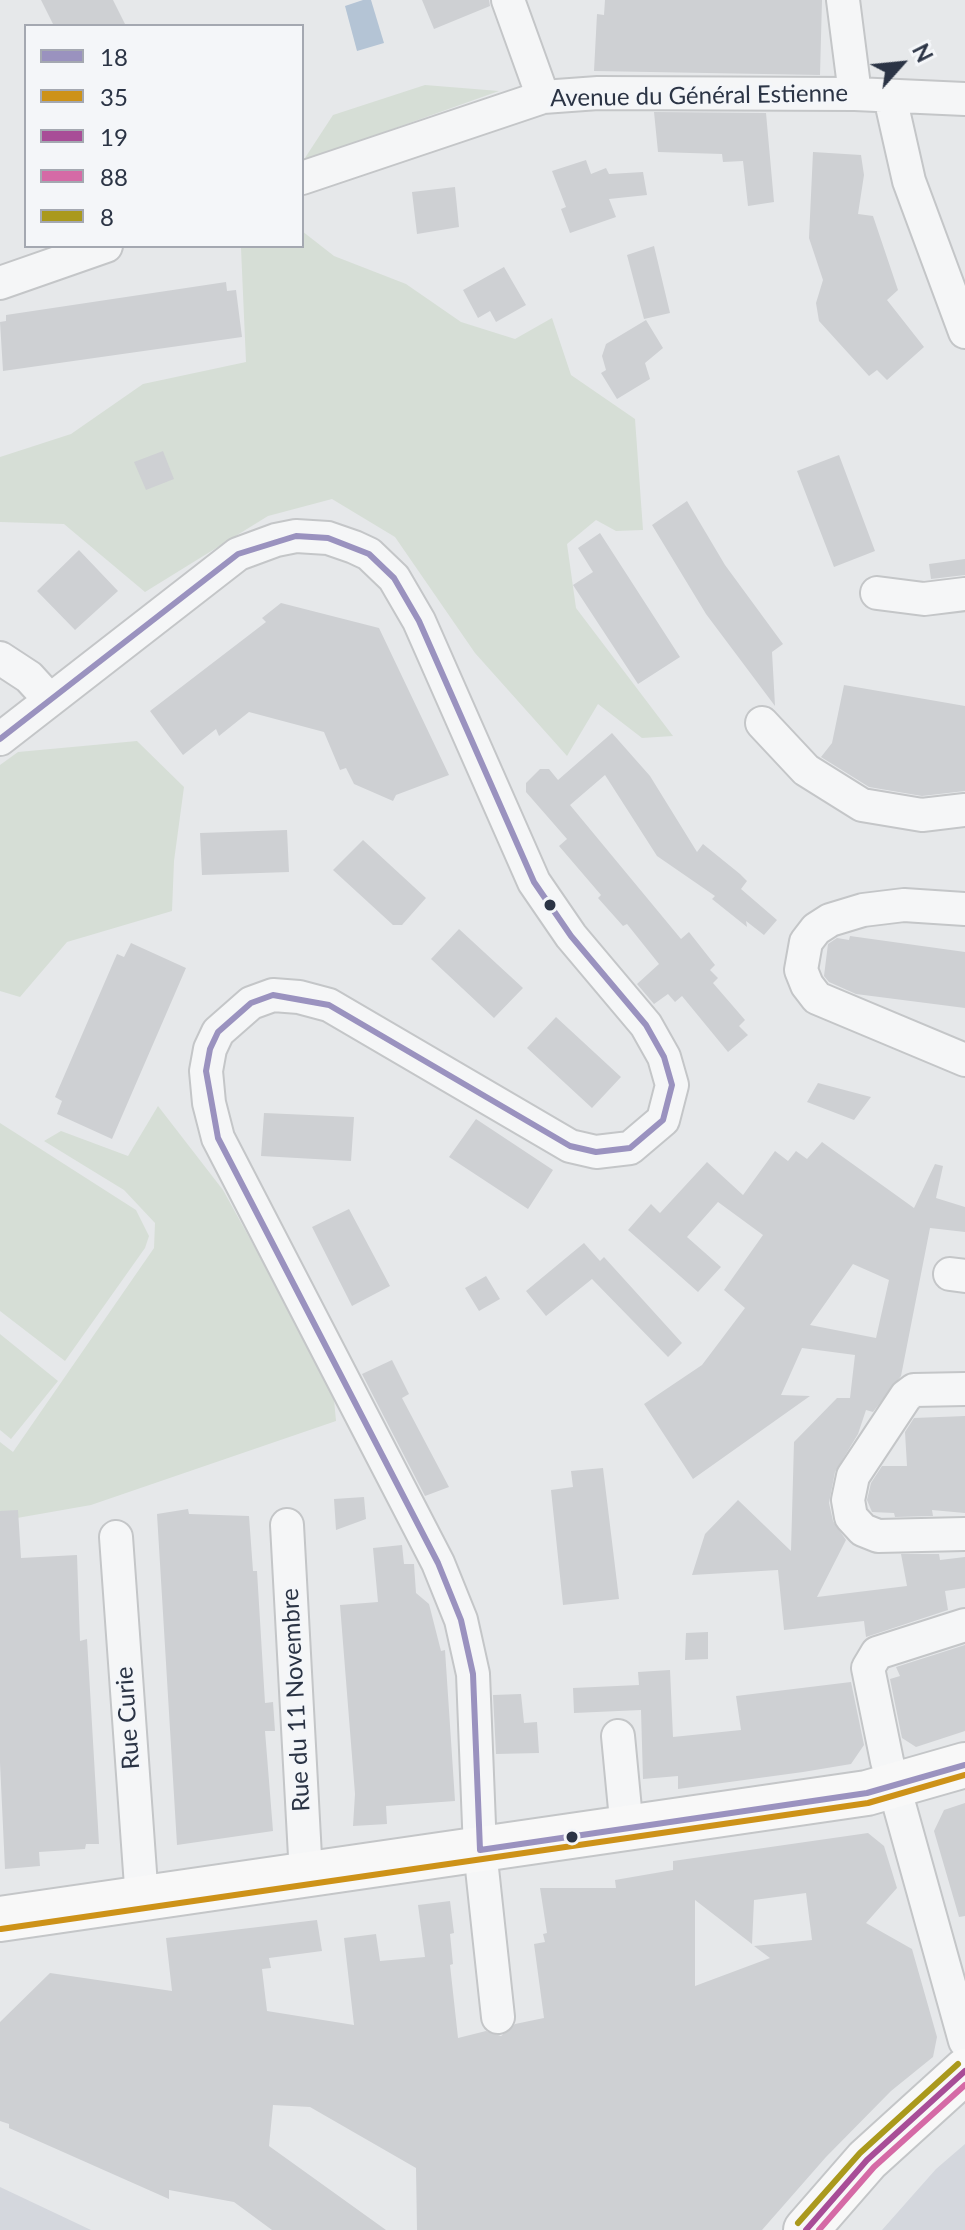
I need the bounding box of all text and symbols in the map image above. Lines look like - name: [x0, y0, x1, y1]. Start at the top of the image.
- legend: [24, 24, 304, 248]
- north arrow: [861, 24, 941, 104]
- text: N: [907, 39, 939, 67]
- text: 18: [100, 42, 128, 71]
- street label: Avenue du Général Estienne: [550, 79, 848, 113]
- text: 35: [100, 82, 128, 111]
- text: 19: [100, 122, 128, 151]
- text: 88: [100, 162, 128, 191]
- text: 8: [100, 202, 114, 231]
- unlabelled marker: [542, 897, 558, 913]
- street label: Rue du 11 Novembre: [276, 1588, 316, 1812]
- street label: Rue Curie: [110, 1666, 146, 1770]
- unlabelled marker: [564, 1829, 580, 1845]

